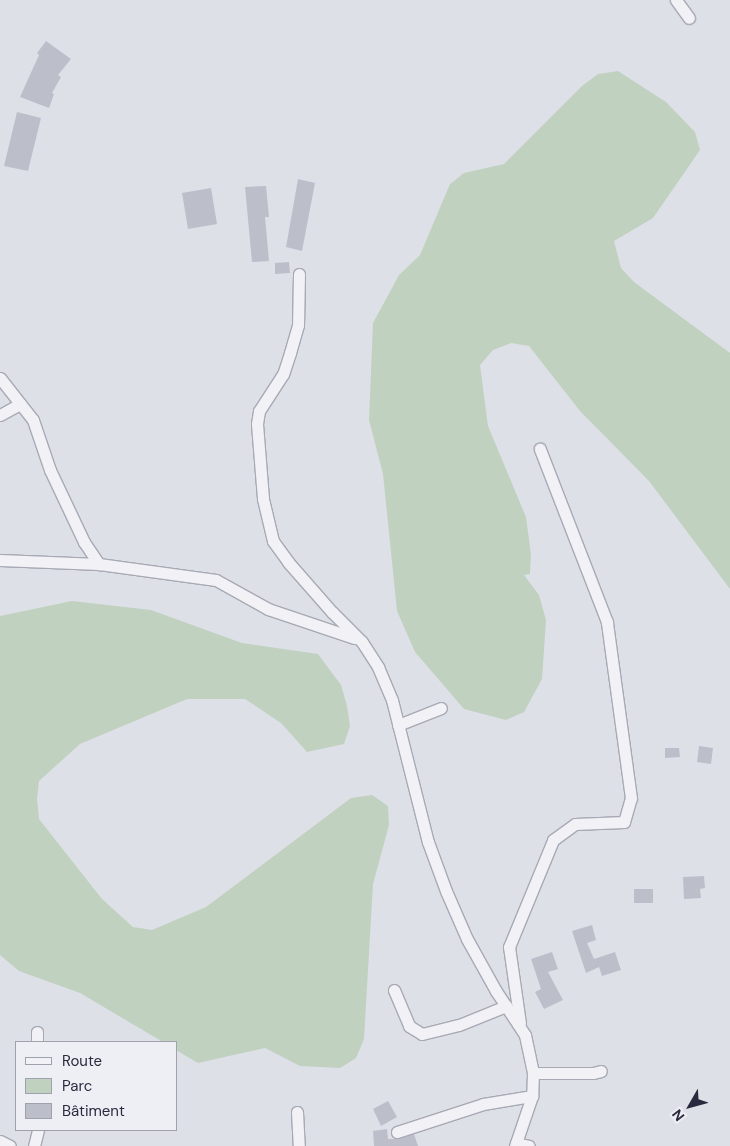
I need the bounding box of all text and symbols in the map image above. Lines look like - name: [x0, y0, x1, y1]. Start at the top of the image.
- legend: [15, 1041, 178, 1131]
- text: Route: [62, 1051, 102, 1071]
- text: Parc: [62, 1076, 92, 1096]
- north arrow: [665, 1081, 715, 1131]
- text: Bâtiment: [62, 1101, 125, 1121]
- text: N: [668, 1106, 688, 1125]

